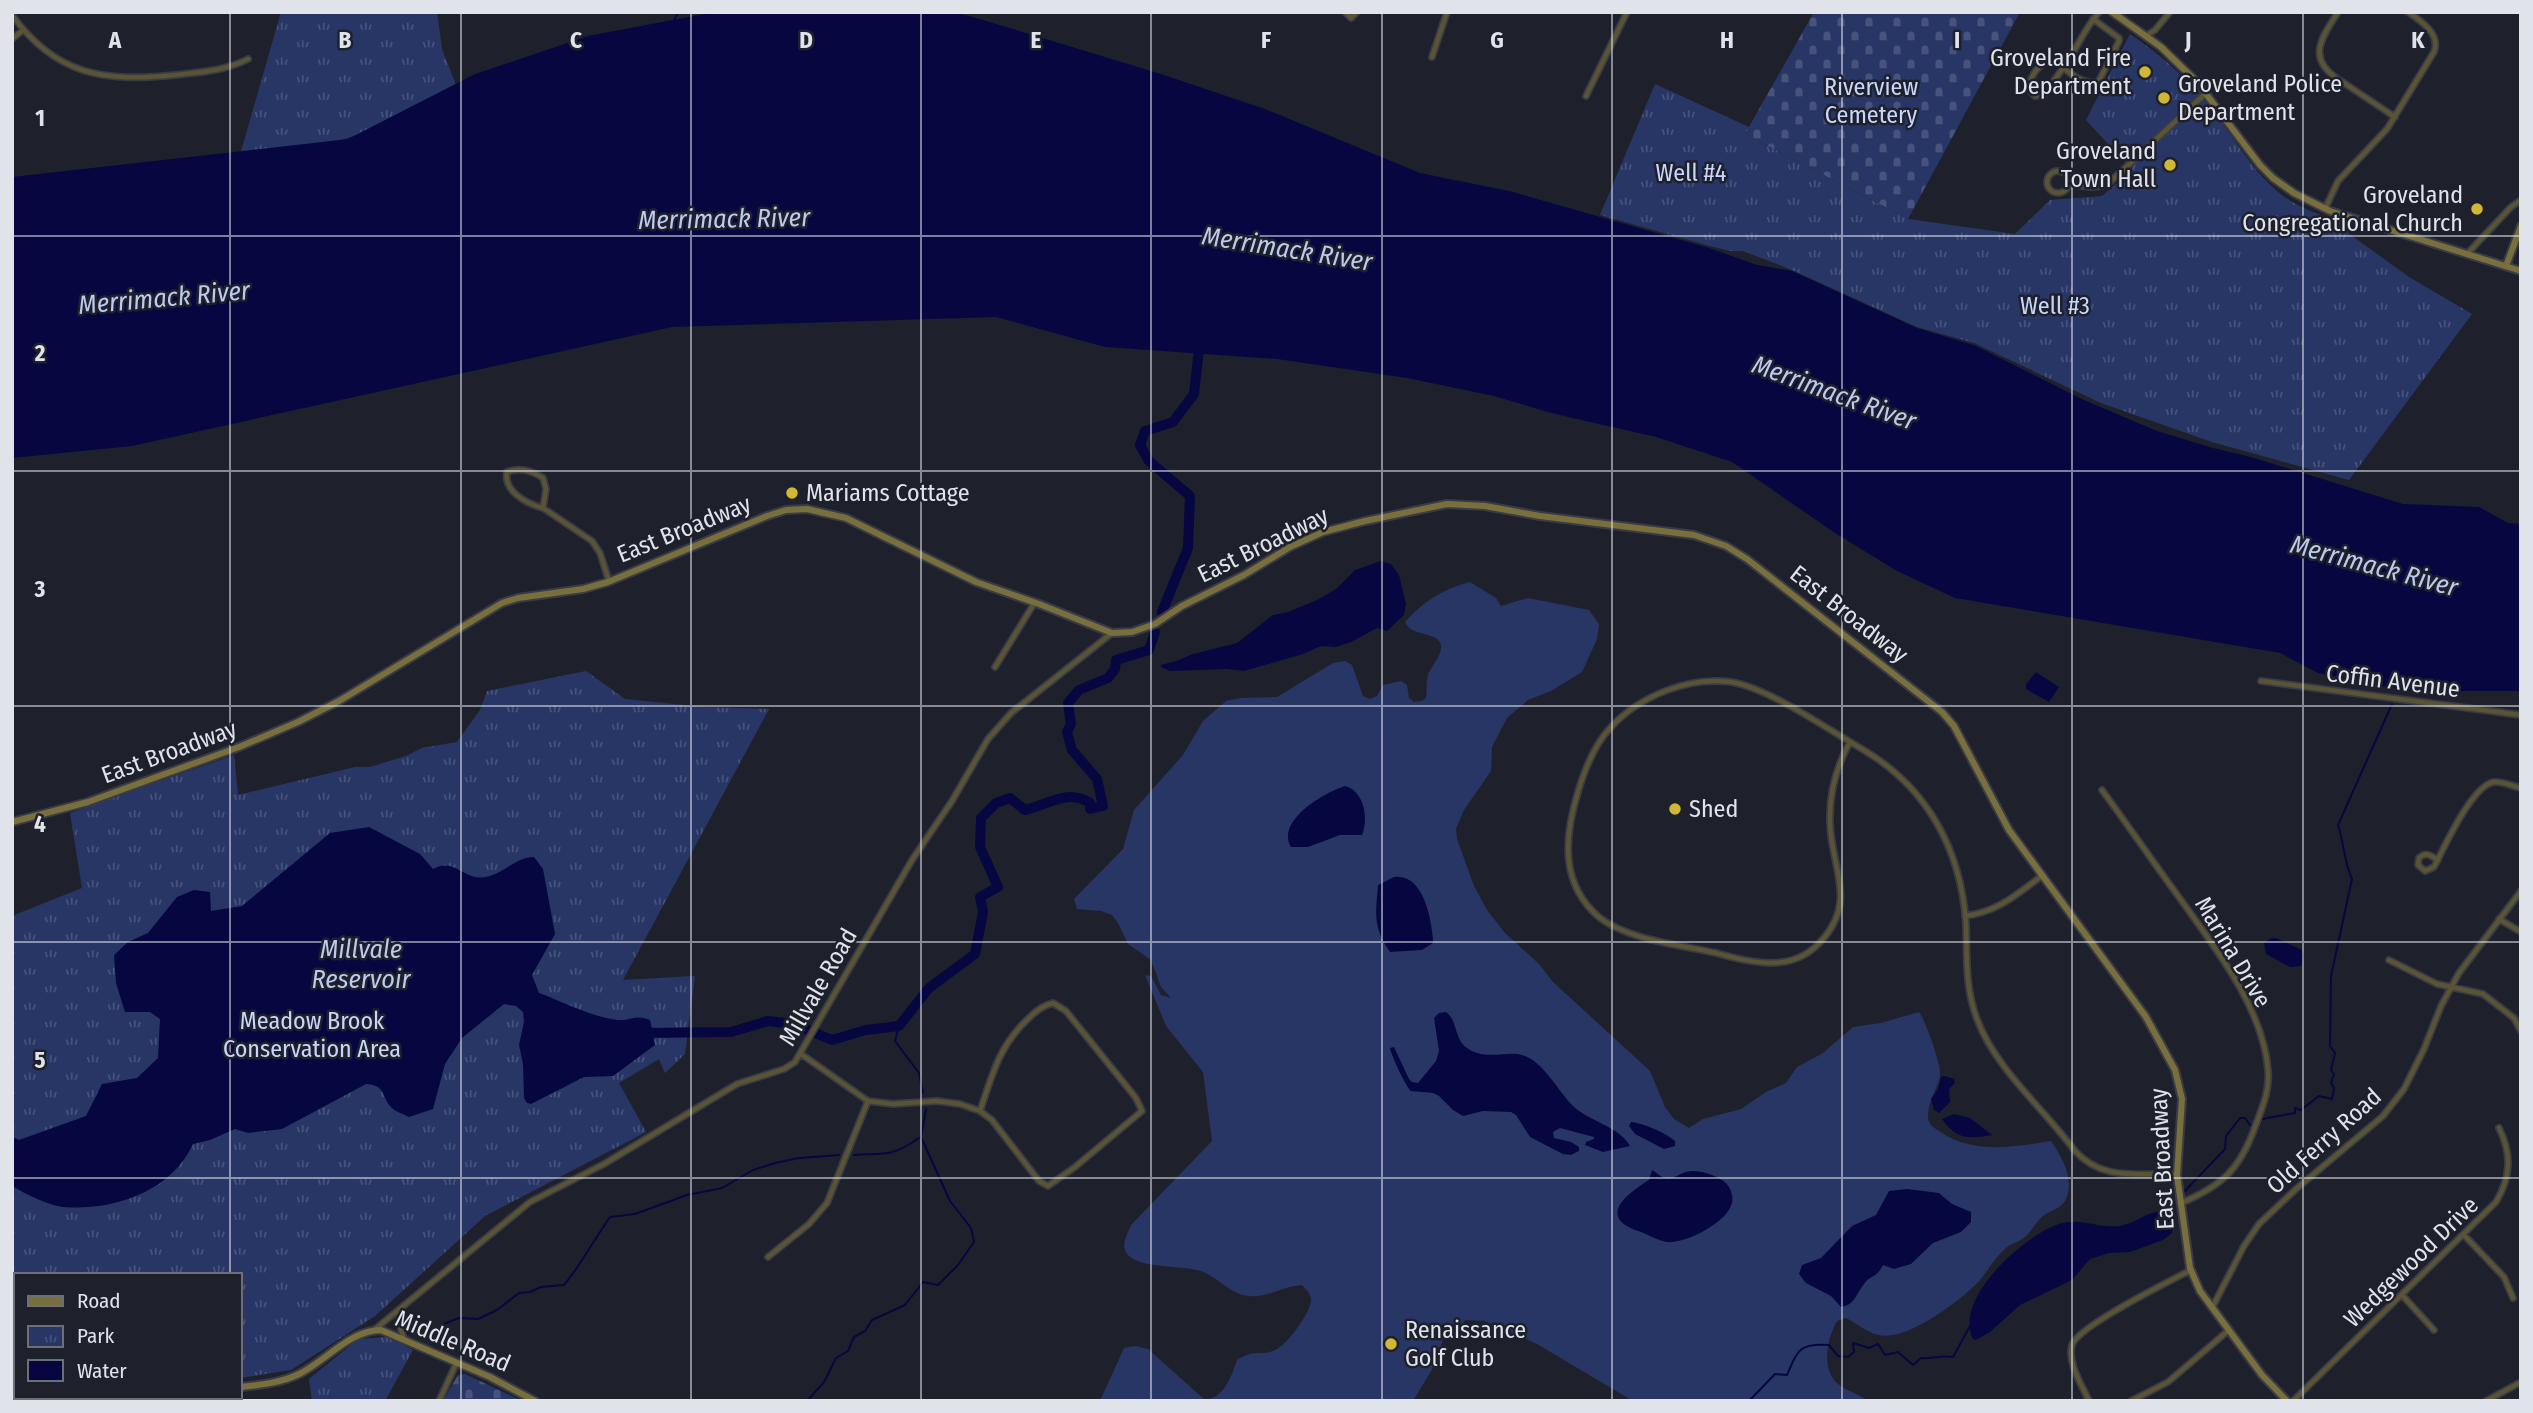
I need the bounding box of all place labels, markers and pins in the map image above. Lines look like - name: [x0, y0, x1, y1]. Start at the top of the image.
- place label: Groveland Fire Department: [1990, 44, 2131, 100]
- marker: Groveland Fire Department: [2137, 64, 2153, 80]
- place label: Groveland Police Department: [2178, 70, 2342, 126]
- marker: Groveland Police Department: [2156, 90, 2172, 106]
- place label: Groveland Town Hall: [2056, 137, 2156, 193]
- marker: Groveland Town Hall: [2162, 157, 2178, 173]
- place label: Groveland Congregational Church: [2242, 181, 2463, 237]
- marker: Groveland Congregational Church: [2469, 201, 2485, 217]
- place label: Mariams Cottage: [806, 479, 970, 507]
- marker: Mariams Cottage: [784, 485, 800, 501]
- place label: Shed: [1689, 795, 1738, 823]
- marker: Shed: [1667, 801, 1683, 817]
- place label: Renaissance Golf Club: [1405, 1316, 1526, 1372]
- marker: Renaissance Golf Club: [1383, 1336, 1399, 1352]

